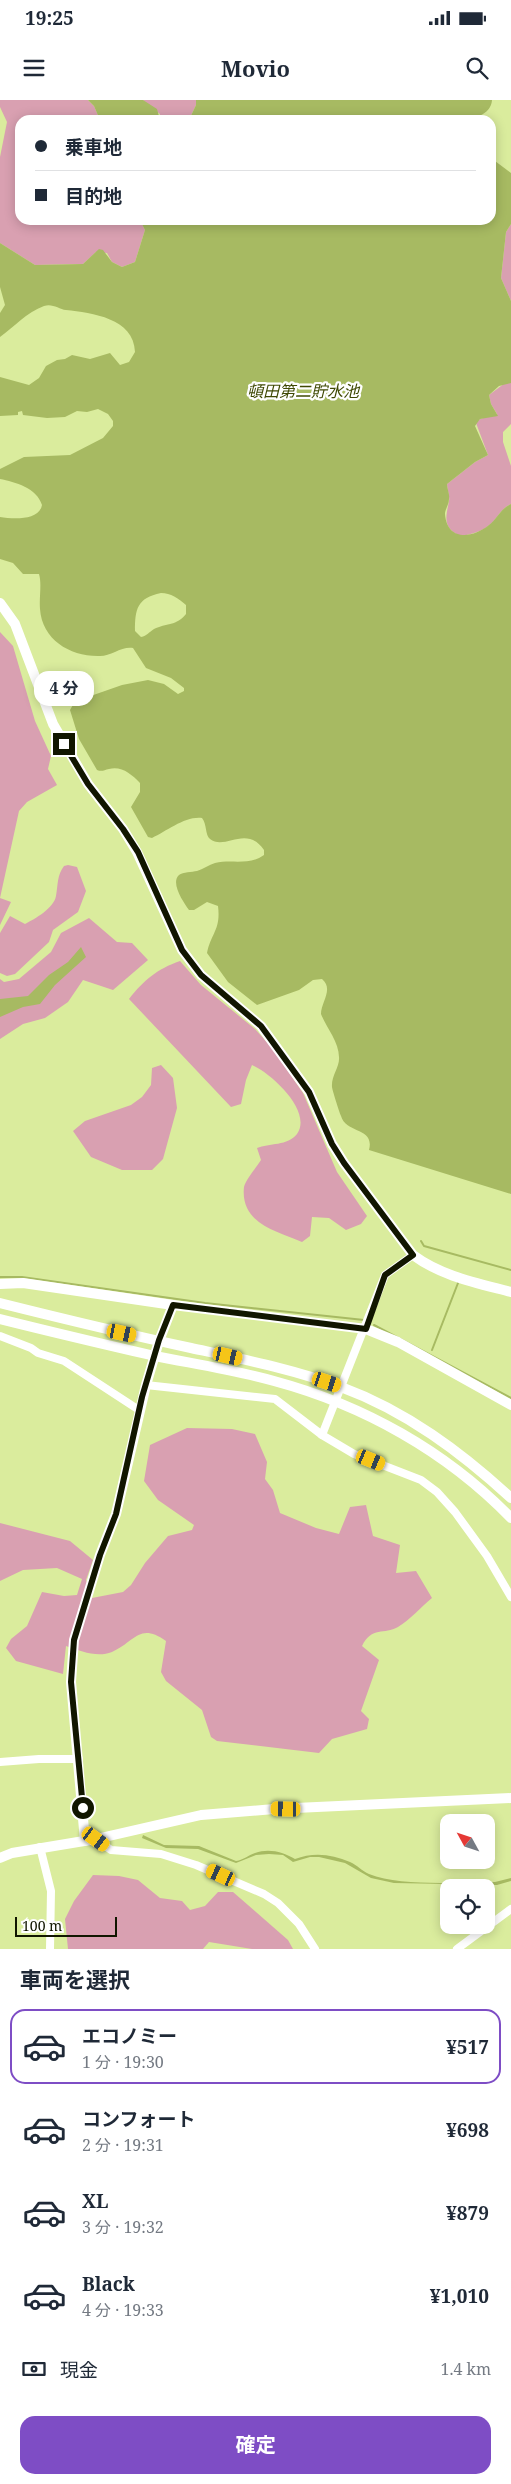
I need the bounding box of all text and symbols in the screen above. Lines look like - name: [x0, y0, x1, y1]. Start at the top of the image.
- text: 19:25: [25, 5, 74, 31]
- text: Movio: [221, 53, 290, 83]
- icon: menu: [20, 54, 48, 82]
- icon: search: [463, 54, 491, 82]
- text: 乗車地: [65, 134, 122, 160]
- text: 目的地: [65, 183, 122, 209]
- water label: 頓田第二貯水池: [247, 380, 361, 402]
- callout: 4 分: [34, 672, 94, 706]
- text: 4 分: [49, 677, 79, 699]
- route end: [53, 733, 75, 755]
- car: [105, 1323, 138, 1343]
- car: [211, 1345, 244, 1367]
- car: [310, 1370, 343, 1394]
- car: [354, 1447, 387, 1473]
- route start: [72, 1797, 94, 1819]
- car: [270, 1801, 301, 1817]
- north arrow: [440, 1814, 495, 1869]
- map controls: [440, 1814, 495, 1934]
- car: [79, 1824, 112, 1854]
- car: [204, 1862, 237, 1888]
- button: locate: [440, 1879, 495, 1934]
- scale bar: [15, 1914, 118, 1937]
- text: 100 m: [22, 1916, 62, 1935]
- text: 車両を選択: [20, 1964, 130, 1994]
- text: エコノミー: [82, 2023, 177, 2049]
- icon: car: [22, 2024, 67, 2069]
- text: ¥517: [446, 2034, 489, 2060]
- text: 1 分 · 19:30: [82, 2051, 164, 2073]
- text: コンフォート: [82, 2106, 195, 2132]
- icon: car: [22, 2107, 67, 2152]
- text: ¥698: [446, 2117, 489, 2143]
- text: 2 分 · 19:31: [82, 2134, 164, 2156]
- text: XL: [82, 2188, 108, 2214]
- icon: car: [22, 2190, 67, 2235]
- text: ¥879: [446, 2200, 489, 2226]
- text: 3 分 · 19:32: [82, 2216, 164, 2238]
- text: Black: [82, 2271, 135, 2297]
- icon: car: [22, 2273, 67, 2318]
- text: ¥1,010: [430, 2283, 489, 2309]
- text: 4 分 · 19:33: [82, 2299, 164, 2321]
- icon: cash: [20, 2355, 48, 2383]
- text: 現金: [60, 2357, 98, 2383]
- text: 1.4 km: [440, 2358, 491, 2380]
- button: 確定: [20, 2416, 491, 2474]

